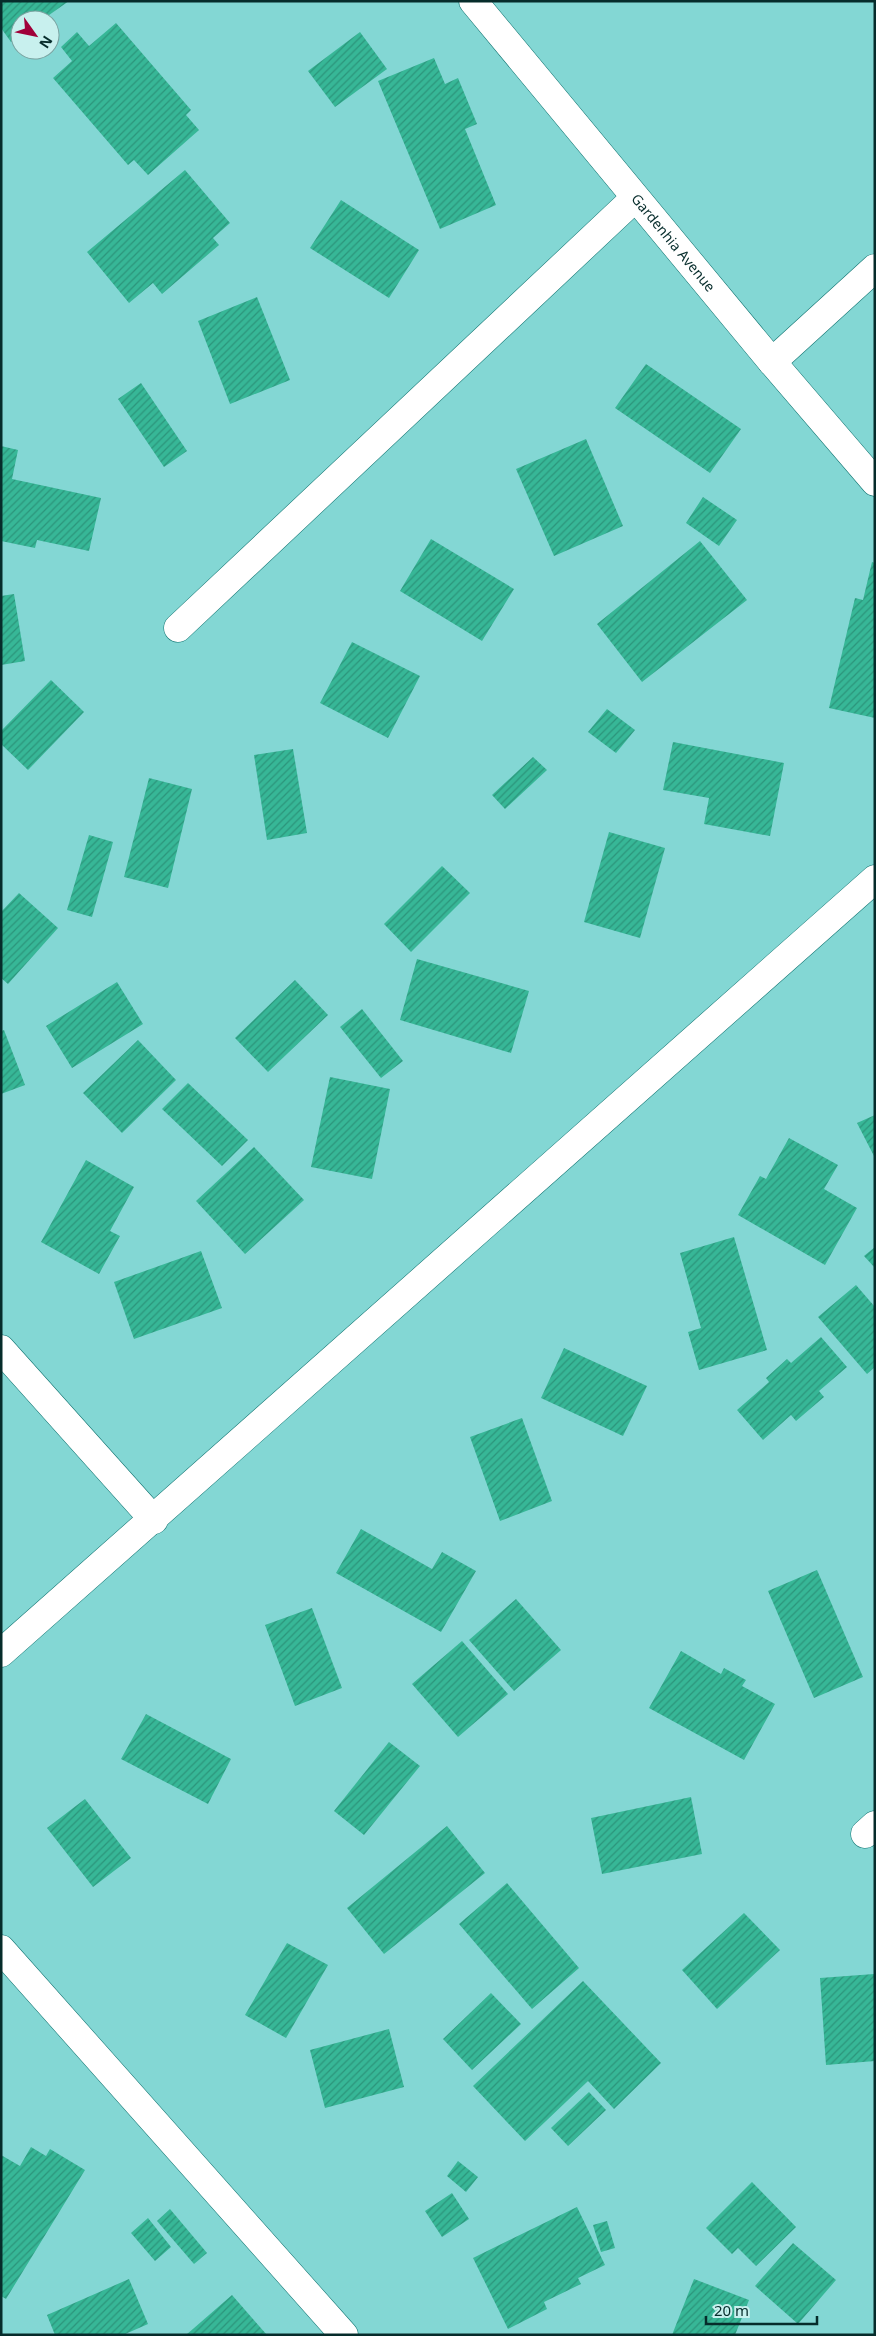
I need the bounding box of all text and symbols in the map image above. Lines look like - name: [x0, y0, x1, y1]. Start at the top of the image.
- north arrow: [10, 10, 60, 60]
- text: N: [35, 32, 57, 52]
- street label: Gardenhia Avenue: [628, 190, 720, 296]
- scale bar: [706, 2294, 817, 2326]
- text: 20 m: [714, 2300, 749, 2320]

